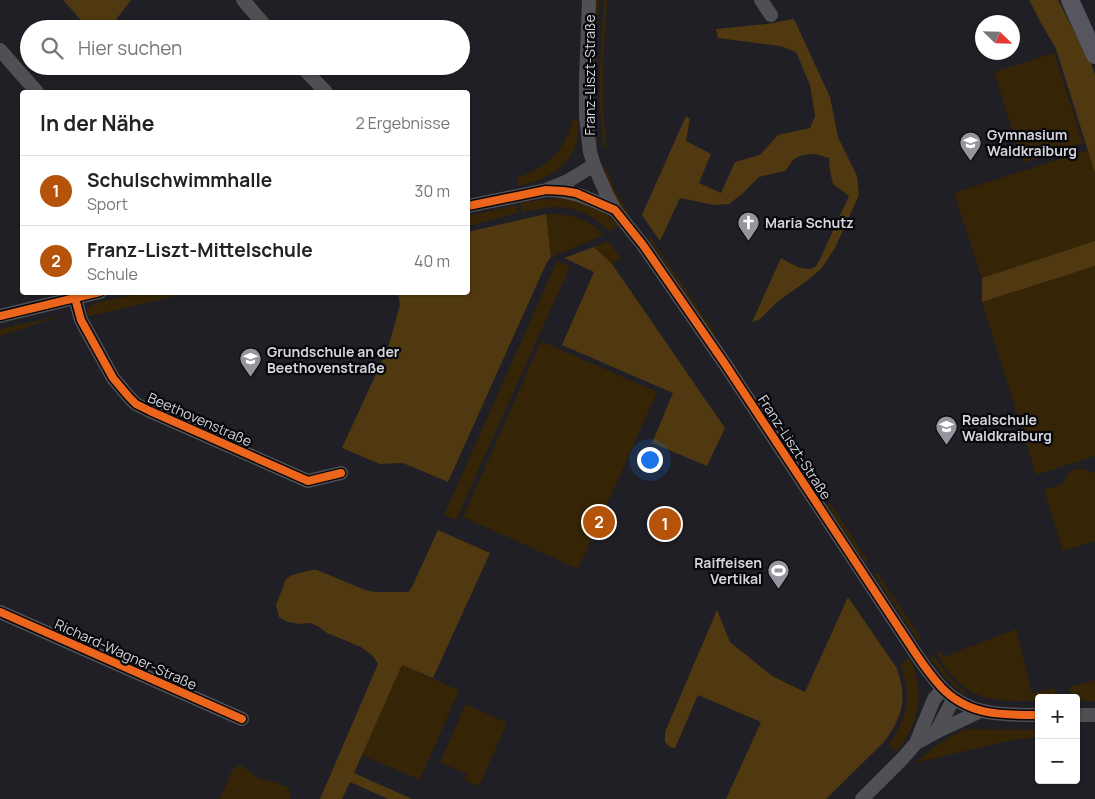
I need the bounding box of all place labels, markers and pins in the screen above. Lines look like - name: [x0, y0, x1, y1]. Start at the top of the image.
- place label: Gymnasium Waldkraiburg: [987, 125, 1077, 160]
- school or university icon: Gymnasium Waldkraiburg: [959, 130, 983, 161]
- church icon: Maria Schutz: [737, 210, 761, 241]
- place label: Maria Schutz: [765, 213, 854, 232]
- place label: Grundschule an der Beethovenstraße: [267, 342, 400, 377]
- school or university icon: Grundschule an der Beethovenstraße: [239, 347, 263, 378]
- place label: Realschule Waldkraiburg: [962, 410, 1052, 445]
- school or university icon: Realschule Waldkraiburg: [934, 415, 958, 446]
- pin: 2: [583, 503, 615, 541]
- pin: 1: [649, 505, 681, 543]
- place label: Raiffeisen Vertikal: [694, 553, 762, 588]
- sports icon: Raiffeisen Vertikal: [766, 558, 790, 589]

